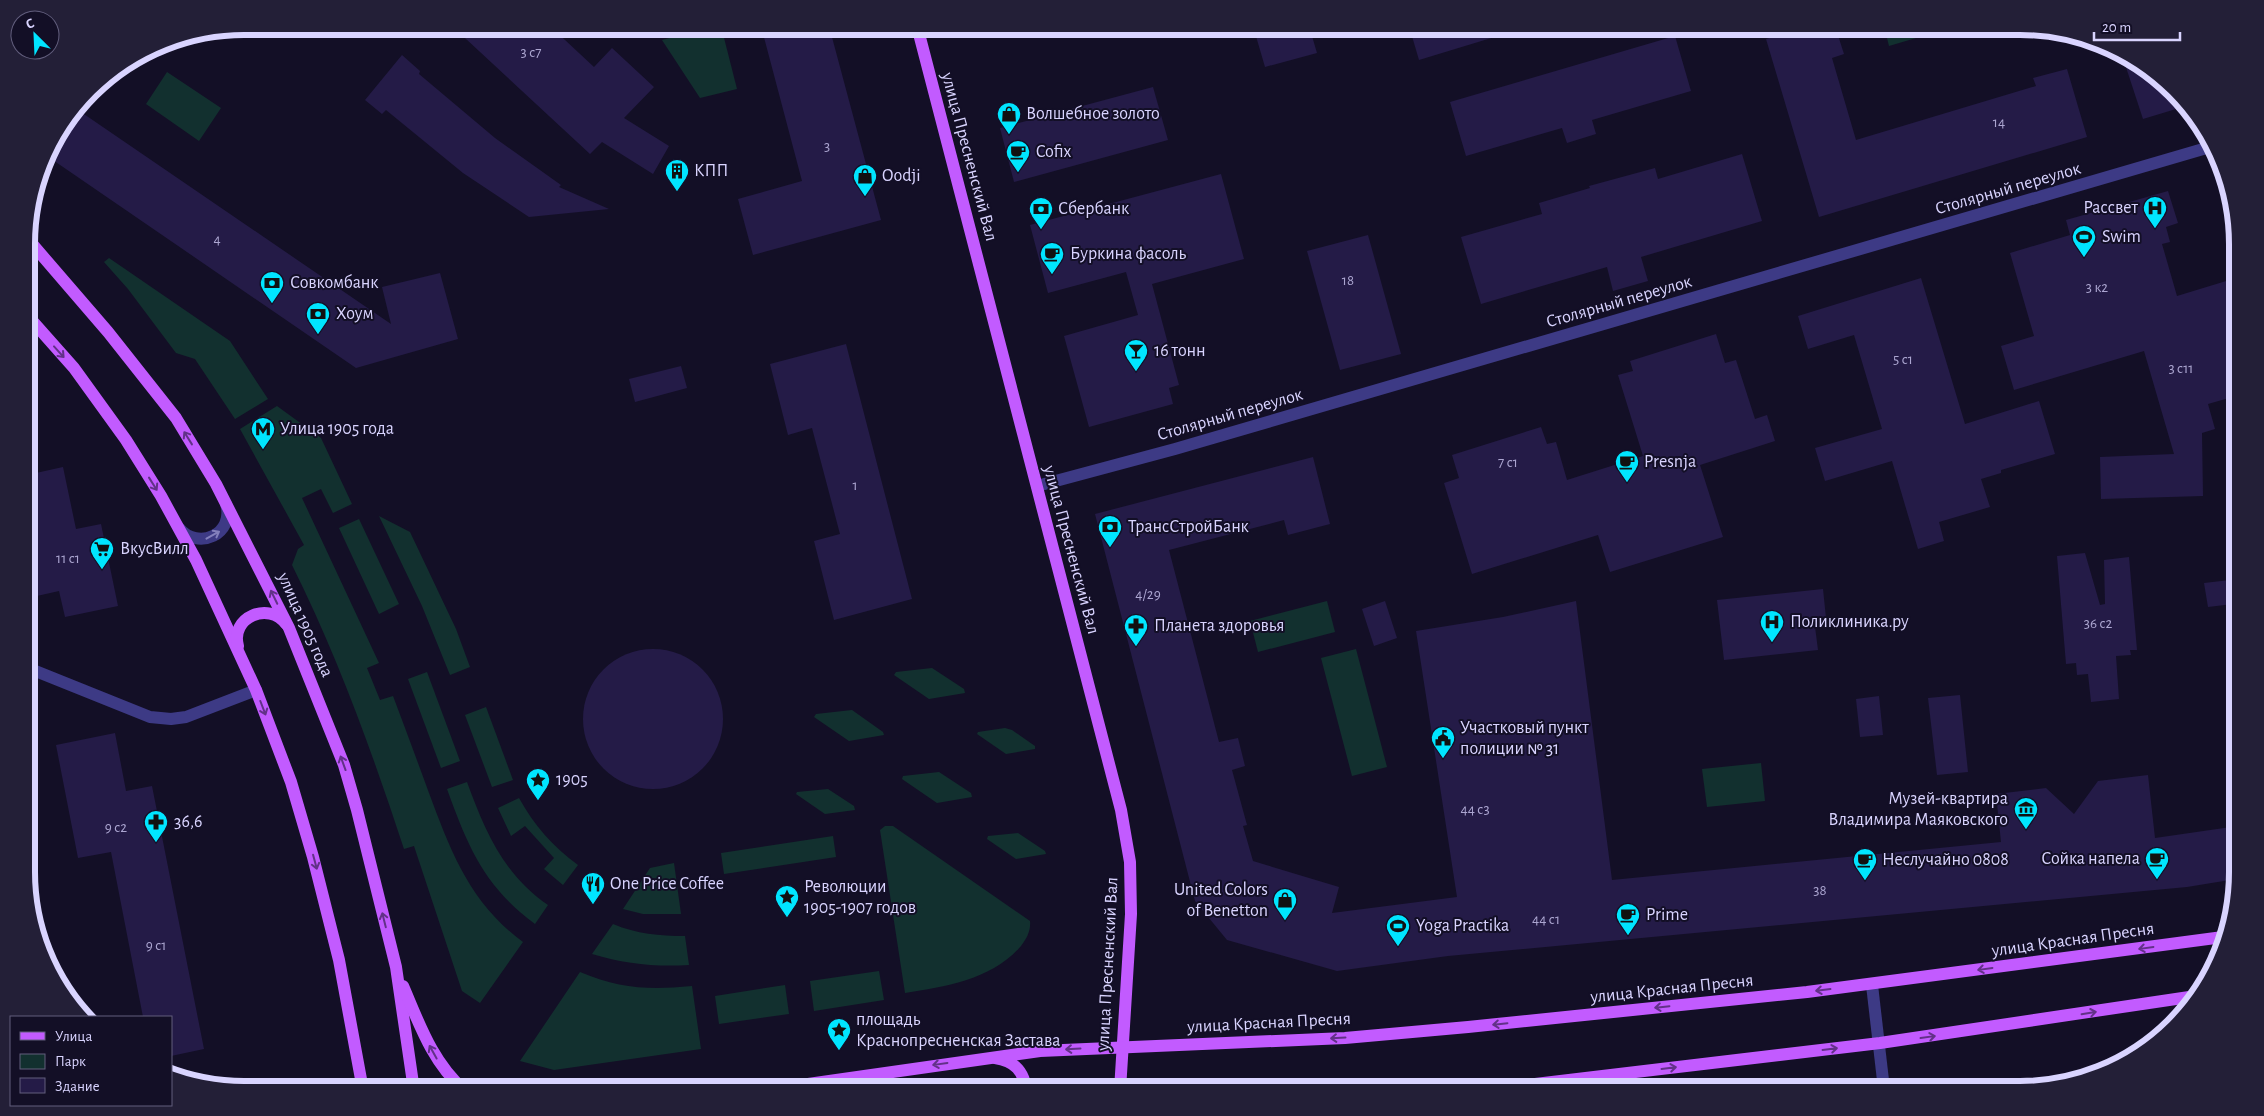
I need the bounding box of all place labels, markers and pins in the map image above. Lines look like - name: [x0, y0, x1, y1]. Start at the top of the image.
- shop icon: Волшебное золото: [996, 101, 1022, 135]
- place label: Волшебное золото: [1026, 104, 1160, 123]
- cafe icon: Cofix: [1005, 139, 1031, 173]
- place label: Cofix: [1036, 143, 1071, 161]
- building icon: КПП: [664, 158, 690, 192]
- place label: КПП: [694, 162, 728, 180]
- shop icon: Oodji: [852, 163, 878, 197]
- place label: Oodji: [882, 167, 921, 185]
- hospital icon: Рассвет: [2142, 195, 2168, 229]
- bank icon: Сбербанк: [1028, 196, 1054, 230]
- place label: Сбербанк: [1058, 199, 1130, 218]
- place label: Рассвет: [2083, 199, 2139, 217]
- sports icon: Swim: [2071, 224, 2097, 258]
- place label: Swim: [2102, 228, 2141, 246]
- cafe icon: Буркина фасоль: [1039, 241, 1065, 275]
- place label: Буркина фасоль: [1070, 245, 1186, 263]
- bank icon: Совкомбанк: [259, 270, 285, 304]
- place label: Совкомбанк: [290, 273, 379, 292]
- bank icon: Хоум: [305, 301, 331, 335]
- place label: Хоум: [336, 305, 374, 323]
- bar icon: 16 тонн: [1123, 338, 1149, 372]
- place label: 16 тонн: [1154, 342, 1206, 360]
- metro station icon: Улица 1905 года: [250, 416, 276, 450]
- place label: Улица 1905 года: [280, 420, 394, 438]
- cafe icon: Presnja: [1614, 449, 1640, 483]
- place label: Presnja: [1644, 453, 1696, 471]
- bank icon: ТрансСтройБанк: [1097, 514, 1123, 548]
- place label: ТрансСтройБанк: [1128, 518, 1250, 536]
- supermarket icon: ВкусВилл: [89, 536, 115, 570]
- place label: ВкусВилл: [120, 540, 189, 558]
- hospital icon: Поликлиника.ру: [1759, 609, 1785, 643]
- pharmacy icon: Планета здоровья: [1123, 613, 1149, 647]
- place label: Поликлиника.ру: [1790, 613, 1909, 631]
- place label: Планета здоровья: [1154, 617, 1285, 635]
- place label: Участковый пункт полиции № 31: [1460, 719, 1589, 758]
- public building icon: Участковый пункт полиции № 31: [1430, 725, 1456, 759]
- place icon: 1905: [525, 767, 551, 801]
- place label: 1905: [556, 771, 588, 789]
- place label: Музей-квартира Владимира Маяковского: [1828, 790, 2008, 829]
- museum icon: Музей-квартира Владимира Маяковского: [2013, 796, 2039, 830]
- pharmacy icon: 36,6: [143, 809, 169, 843]
- place label: 36,6: [174, 813, 202, 831]
- cafe icon: Сойка напела: [2144, 846, 2170, 880]
- cafe icon: Неслучайно 0808: [1852, 847, 1878, 881]
- place label: Сойка напела: [2041, 850, 2140, 868]
- place label: Неслучайно 0808: [1882, 851, 2009, 869]
- restaurant icon: One Price Coffee: [580, 871, 606, 905]
- place label: One Price Coffee: [610, 875, 724, 893]
- place label: Революции 1905-1907 годов: [804, 878, 916, 917]
- place label: United Colors of Benetton: [1174, 881, 1268, 920]
- place icon: Революции 1905-1907 годов: [774, 884, 800, 918]
- shop icon: United Colors of Benetton: [1272, 887, 1298, 921]
- cafe icon: Prime: [1615, 902, 1641, 936]
- place label: Prime: [1646, 906, 1688, 924]
- sports icon: Yoga Practika: [1385, 913, 1411, 947]
- place label: Yoga Practika: [1416, 917, 1509, 935]
- place label: площадь Краснопресненская Застава: [856, 1011, 1060, 1050]
- place icon: площадь Краснопресненская Застава: [826, 1017, 852, 1051]

